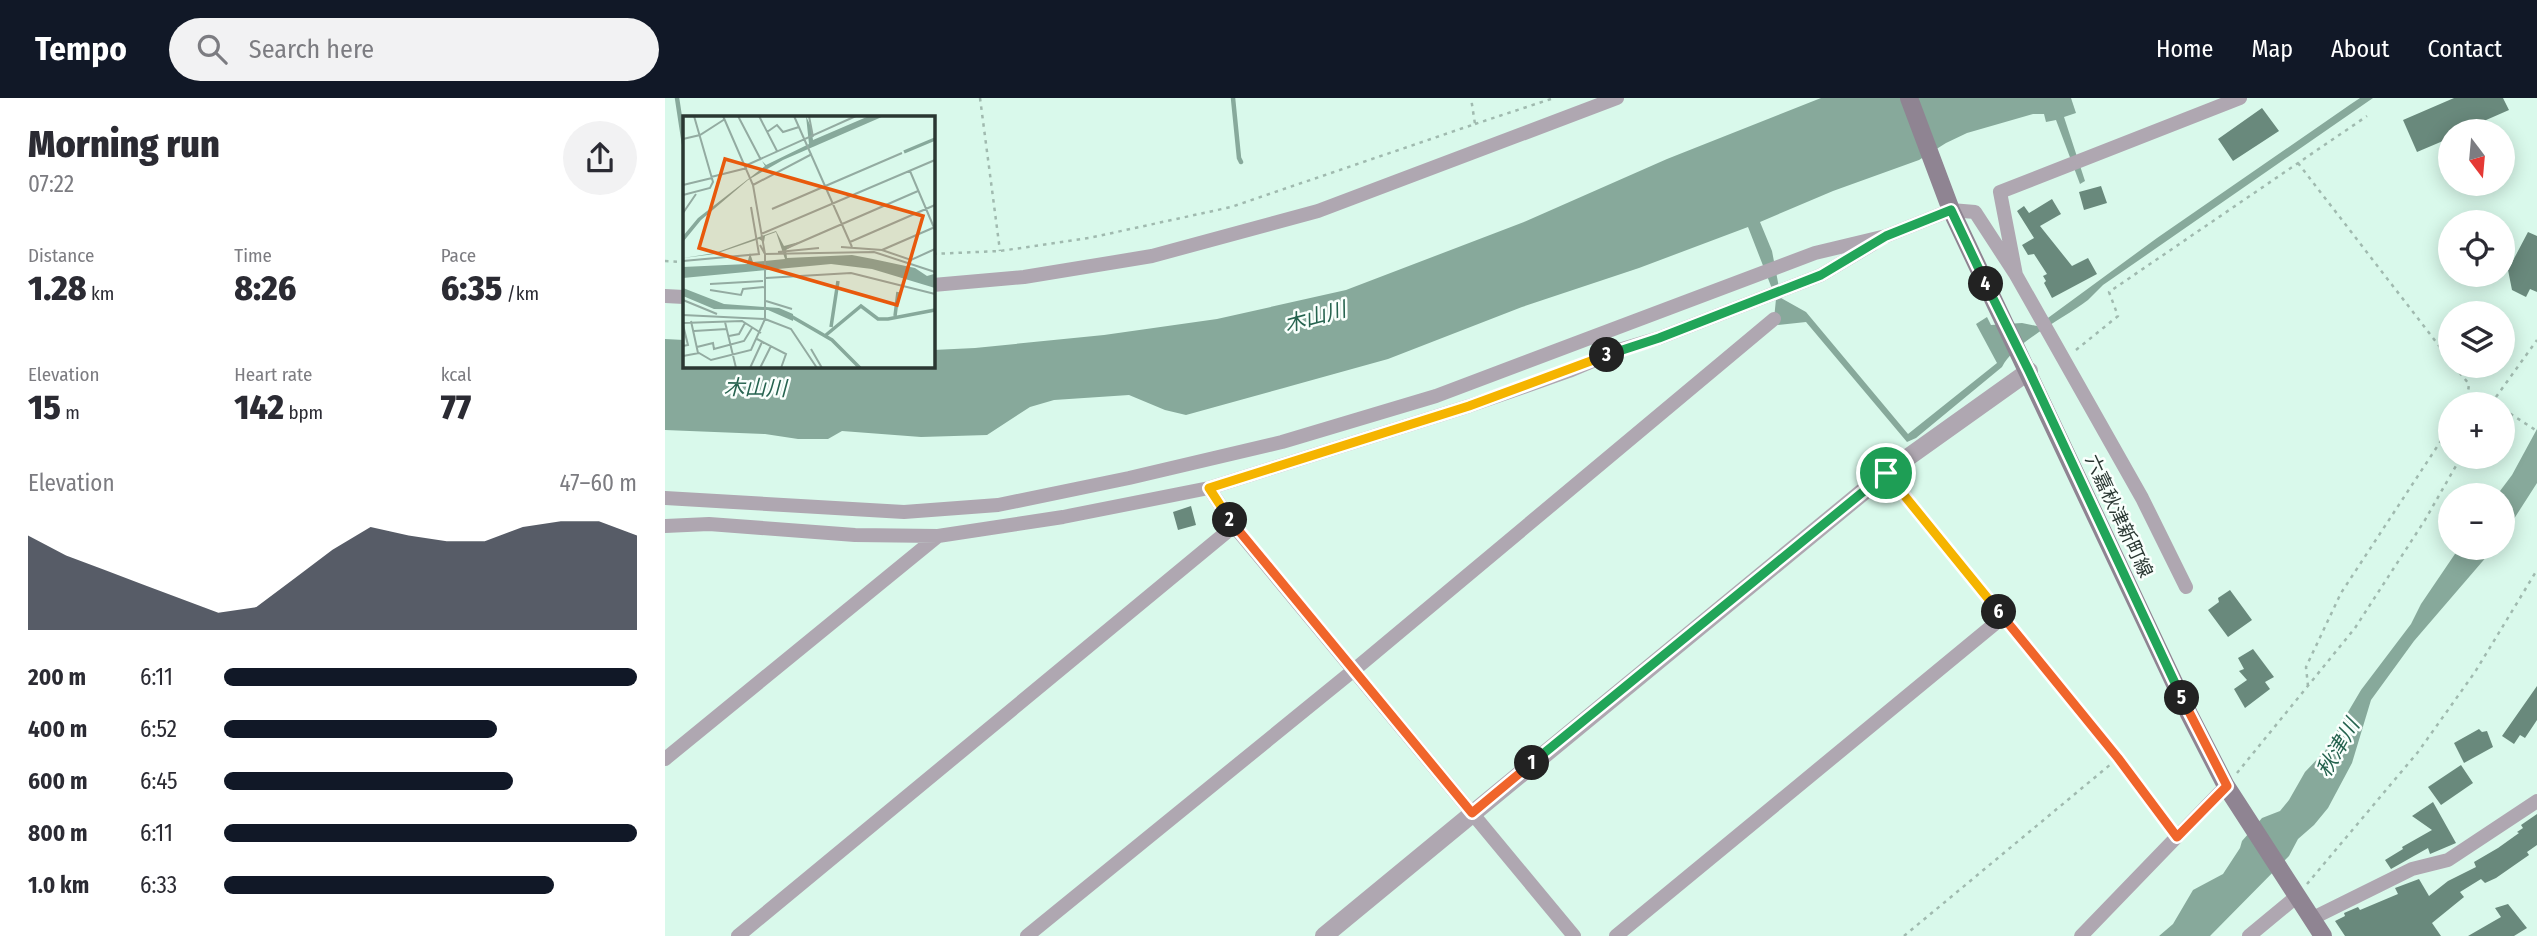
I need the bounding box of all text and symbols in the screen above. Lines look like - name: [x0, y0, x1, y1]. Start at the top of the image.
- search box: [169, 18, 659, 81]
- text: Tempo: [35, 29, 127, 69]
- icon: search: [193, 30, 231, 68]
- text: Search here: [249, 34, 374, 65]
- text: Home: [2156, 35, 2213, 63]
- text: Map: [2251, 35, 2293, 63]
- text: About: [2331, 35, 2389, 63]
- text: Contact: [2427, 35, 2502, 63]
- inset map: [683, 116, 935, 368]
- north arrow: [2438, 119, 2515, 196]
- map controls: [2438, 119, 2515, 560]
- text: Morning run: [28, 121, 220, 167]
- button: share: [563, 121, 637, 195]
- text: 07:22: [28, 170, 74, 198]
- button: locate: [2438, 210, 2515, 287]
- text: Distance: [28, 244, 95, 267]
- text: Time: [234, 244, 272, 267]
- text: Pace: [441, 244, 476, 267]
- pin: 4: [1969, 266, 2003, 302]
- text: 1.28: [28, 267, 87, 309]
- text: 8:26: [234, 267, 296, 309]
- text: 6:35: [441, 267, 502, 309]
- text: 4: [1981, 272, 1990, 295]
- text: km: [87, 282, 114, 305]
- text: /km: [502, 282, 539, 305]
- water label: 木山川: [1281, 296, 1351, 338]
- button: layers: [2438, 301, 2515, 378]
- pin: 3: [1590, 338, 1625, 372]
- text: 3: [1602, 343, 1611, 366]
- text: Elevation: [28, 363, 100, 386]
- text: Heart rate: [234, 363, 312, 386]
- text: kcal: [441, 363, 471, 386]
- water label: 木山川: [723, 374, 789, 402]
- text: 15: [28, 386, 61, 428]
- text: 142: [234, 386, 284, 428]
- text: 77: [441, 386, 471, 428]
- button: +: [2438, 392, 2515, 469]
- text: m: [61, 401, 80, 424]
- text: bpm: [284, 401, 323, 424]
- pin: [1856, 443, 1916, 503]
- street label: 六嘉秋津新町線: [2080, 451, 2158, 581]
- icon: arrive: [1867, 454, 1905, 492]
- text: Elevation: [28, 469, 115, 497]
- text: 47–60 m: [560, 469, 637, 497]
- button: −: [2438, 483, 2515, 560]
- pin: 2: [1213, 502, 1247, 538]
- text: 2: [1225, 508, 1234, 531]
- pin: 6: [1981, 594, 2017, 630]
- text: 6: [1994, 600, 2003, 623]
- text: 200 m: [28, 663, 86, 691]
- text: 6:11: [140, 663, 173, 691]
- pin: 5: [2165, 680, 2199, 716]
- text: 5: [2177, 686, 2186, 709]
- water label: 秋津川: [2311, 712, 2366, 782]
- text: 400 m: [28, 715, 87, 743]
- text: 6:52: [140, 715, 177, 743]
- pin: 1: [1515, 746, 1549, 780]
- text: 1: [1527, 751, 1536, 774]
- text: 600 m: [28, 767, 87, 795]
- text: 6:45: [140, 767, 178, 795]
- text: 800 m: [28, 819, 88, 847]
- text: 6:11: [140, 819, 173, 847]
- text: 1.0 km: [28, 871, 89, 899]
- text: 6:33: [140, 871, 177, 899]

